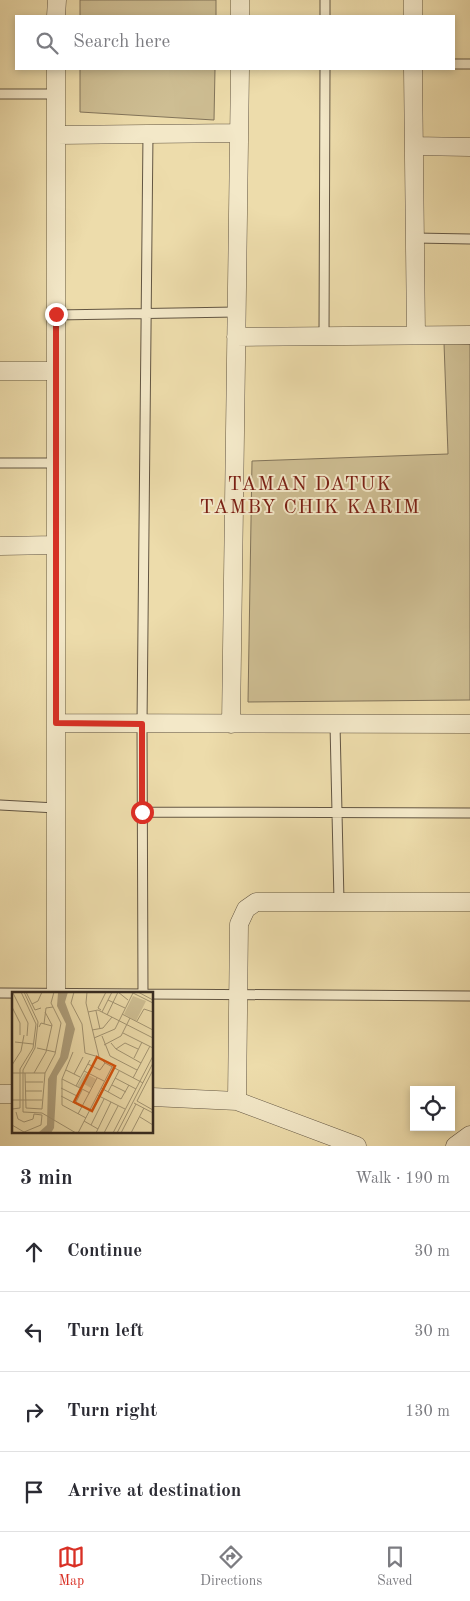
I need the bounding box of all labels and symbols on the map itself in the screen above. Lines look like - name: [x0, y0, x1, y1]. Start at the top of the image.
- route end: [45, 303, 68, 326]
- district label: TAMAN DATUK TAMBY CHIK KARIM: [200, 475, 421, 518]
- route start: [131, 801, 154, 824]
- inset map: [12, 992, 154, 1134]

